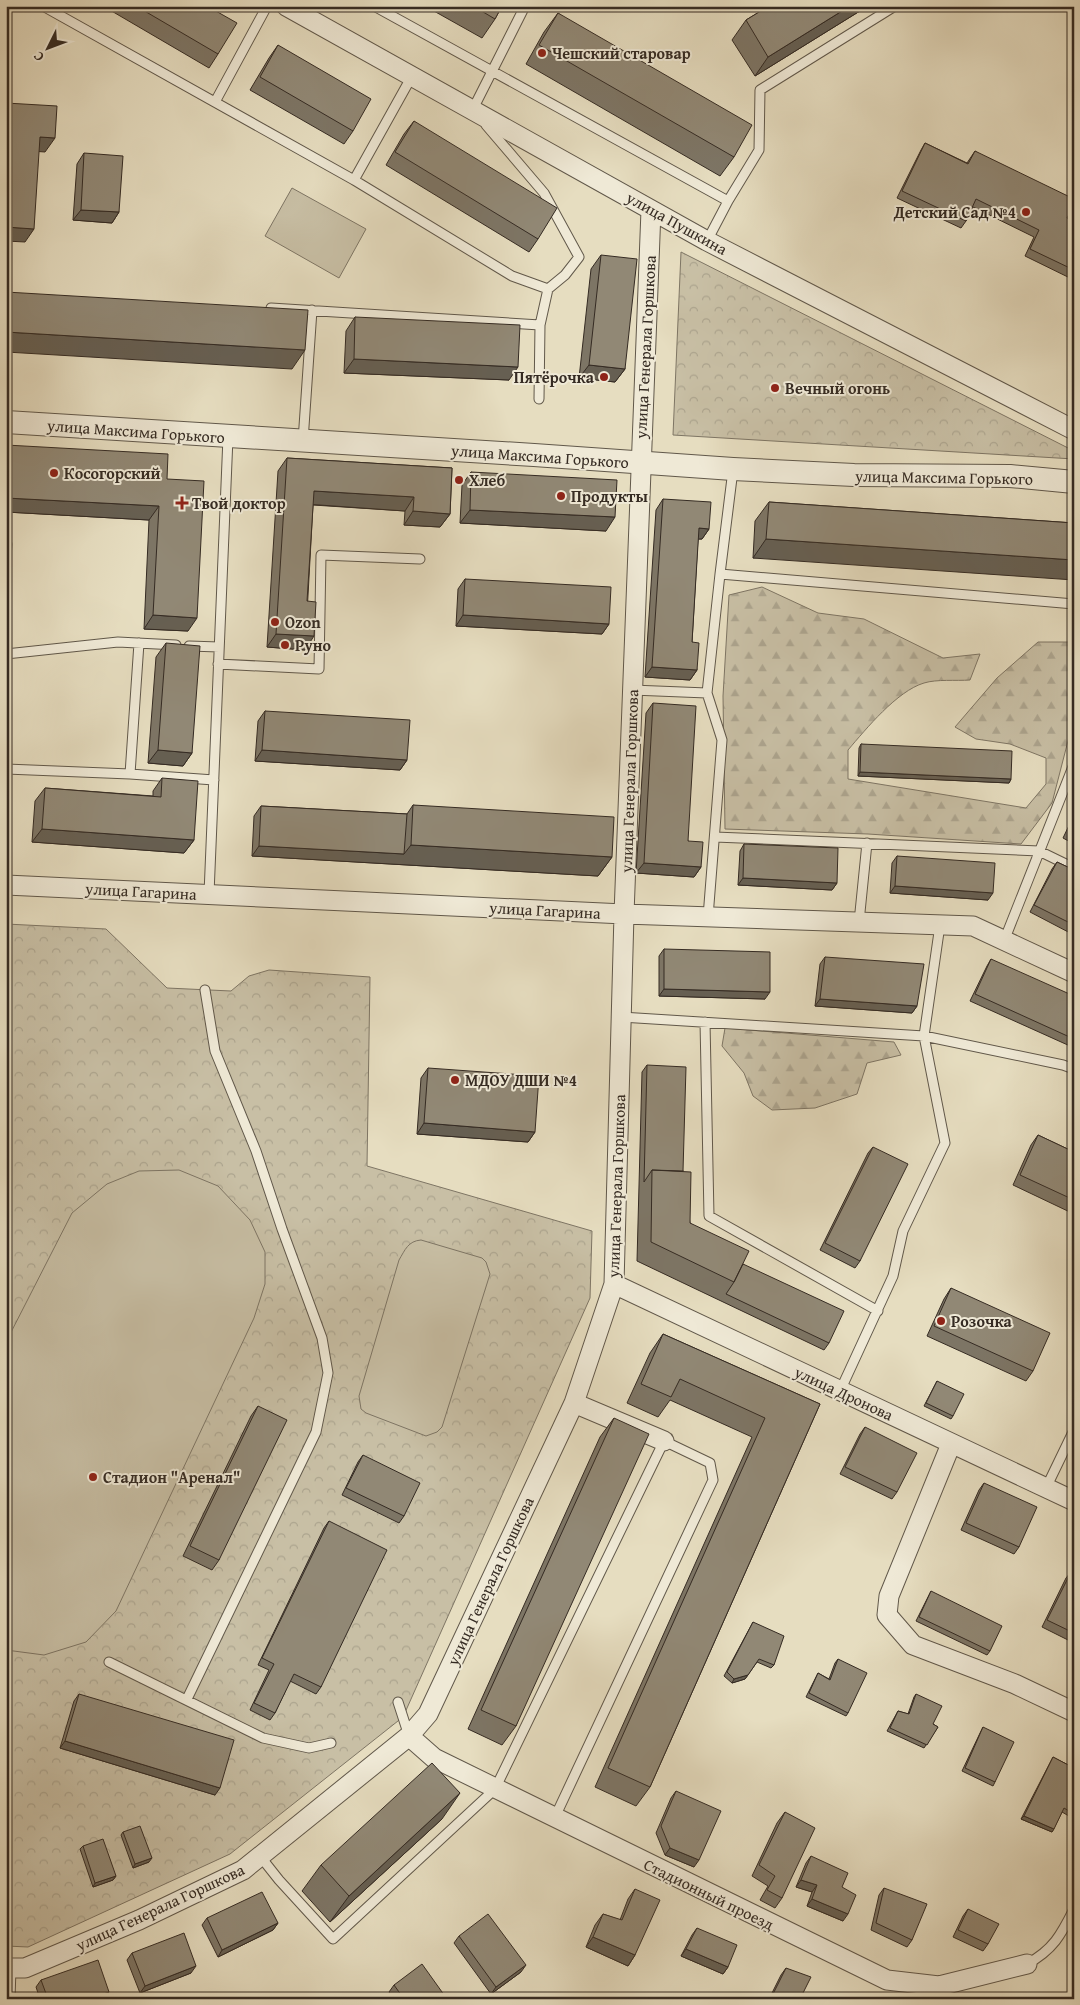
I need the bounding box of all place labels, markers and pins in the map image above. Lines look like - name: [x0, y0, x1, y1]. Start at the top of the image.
- place label: Чешский старовар: [552, 41, 691, 65]
- marker: Чешский старовар: [536, 47, 548, 59]
- place label: Детский Сад №4: [893, 200, 1016, 224]
- marker: Детский Сад №4: [1020, 206, 1032, 218]
- place label: Пятёрочка: [514, 365, 595, 389]
- marker: Пятёрочка: [598, 371, 610, 383]
- place label: Вечный огонь: [785, 376, 890, 400]
- marker: Вечный огонь: [769, 382, 781, 394]
- place label: Косогорский: [64, 461, 161, 485]
- marker: Косогорский: [48, 467, 60, 479]
- place label: Хлеб: [469, 468, 505, 492]
- marker: Хлеб: [453, 474, 465, 486]
- place label: Продукты: [571, 484, 648, 508]
- marker: Продукты: [555, 490, 567, 502]
- place label: Твой доктор: [192, 491, 286, 515]
- marker: Твой доктор: [176, 497, 188, 509]
- place label: Ozon: [285, 610, 321, 634]
- marker: Ozon: [269, 616, 281, 628]
- place label: Руно: [295, 633, 332, 657]
- marker: Руно: [279, 639, 291, 651]
- place label: МДОУ ДШИ №4: [465, 1068, 577, 1092]
- marker: МДОУ ДШИ №4: [449, 1074, 461, 1086]
- place label: Розочка: [951, 1309, 1013, 1333]
- marker: Розочка: [935, 1315, 947, 1327]
- place label: Стадион "Аренал": [103, 1465, 241, 1489]
- marker: Стадион "Аренал": [87, 1471, 99, 1483]

